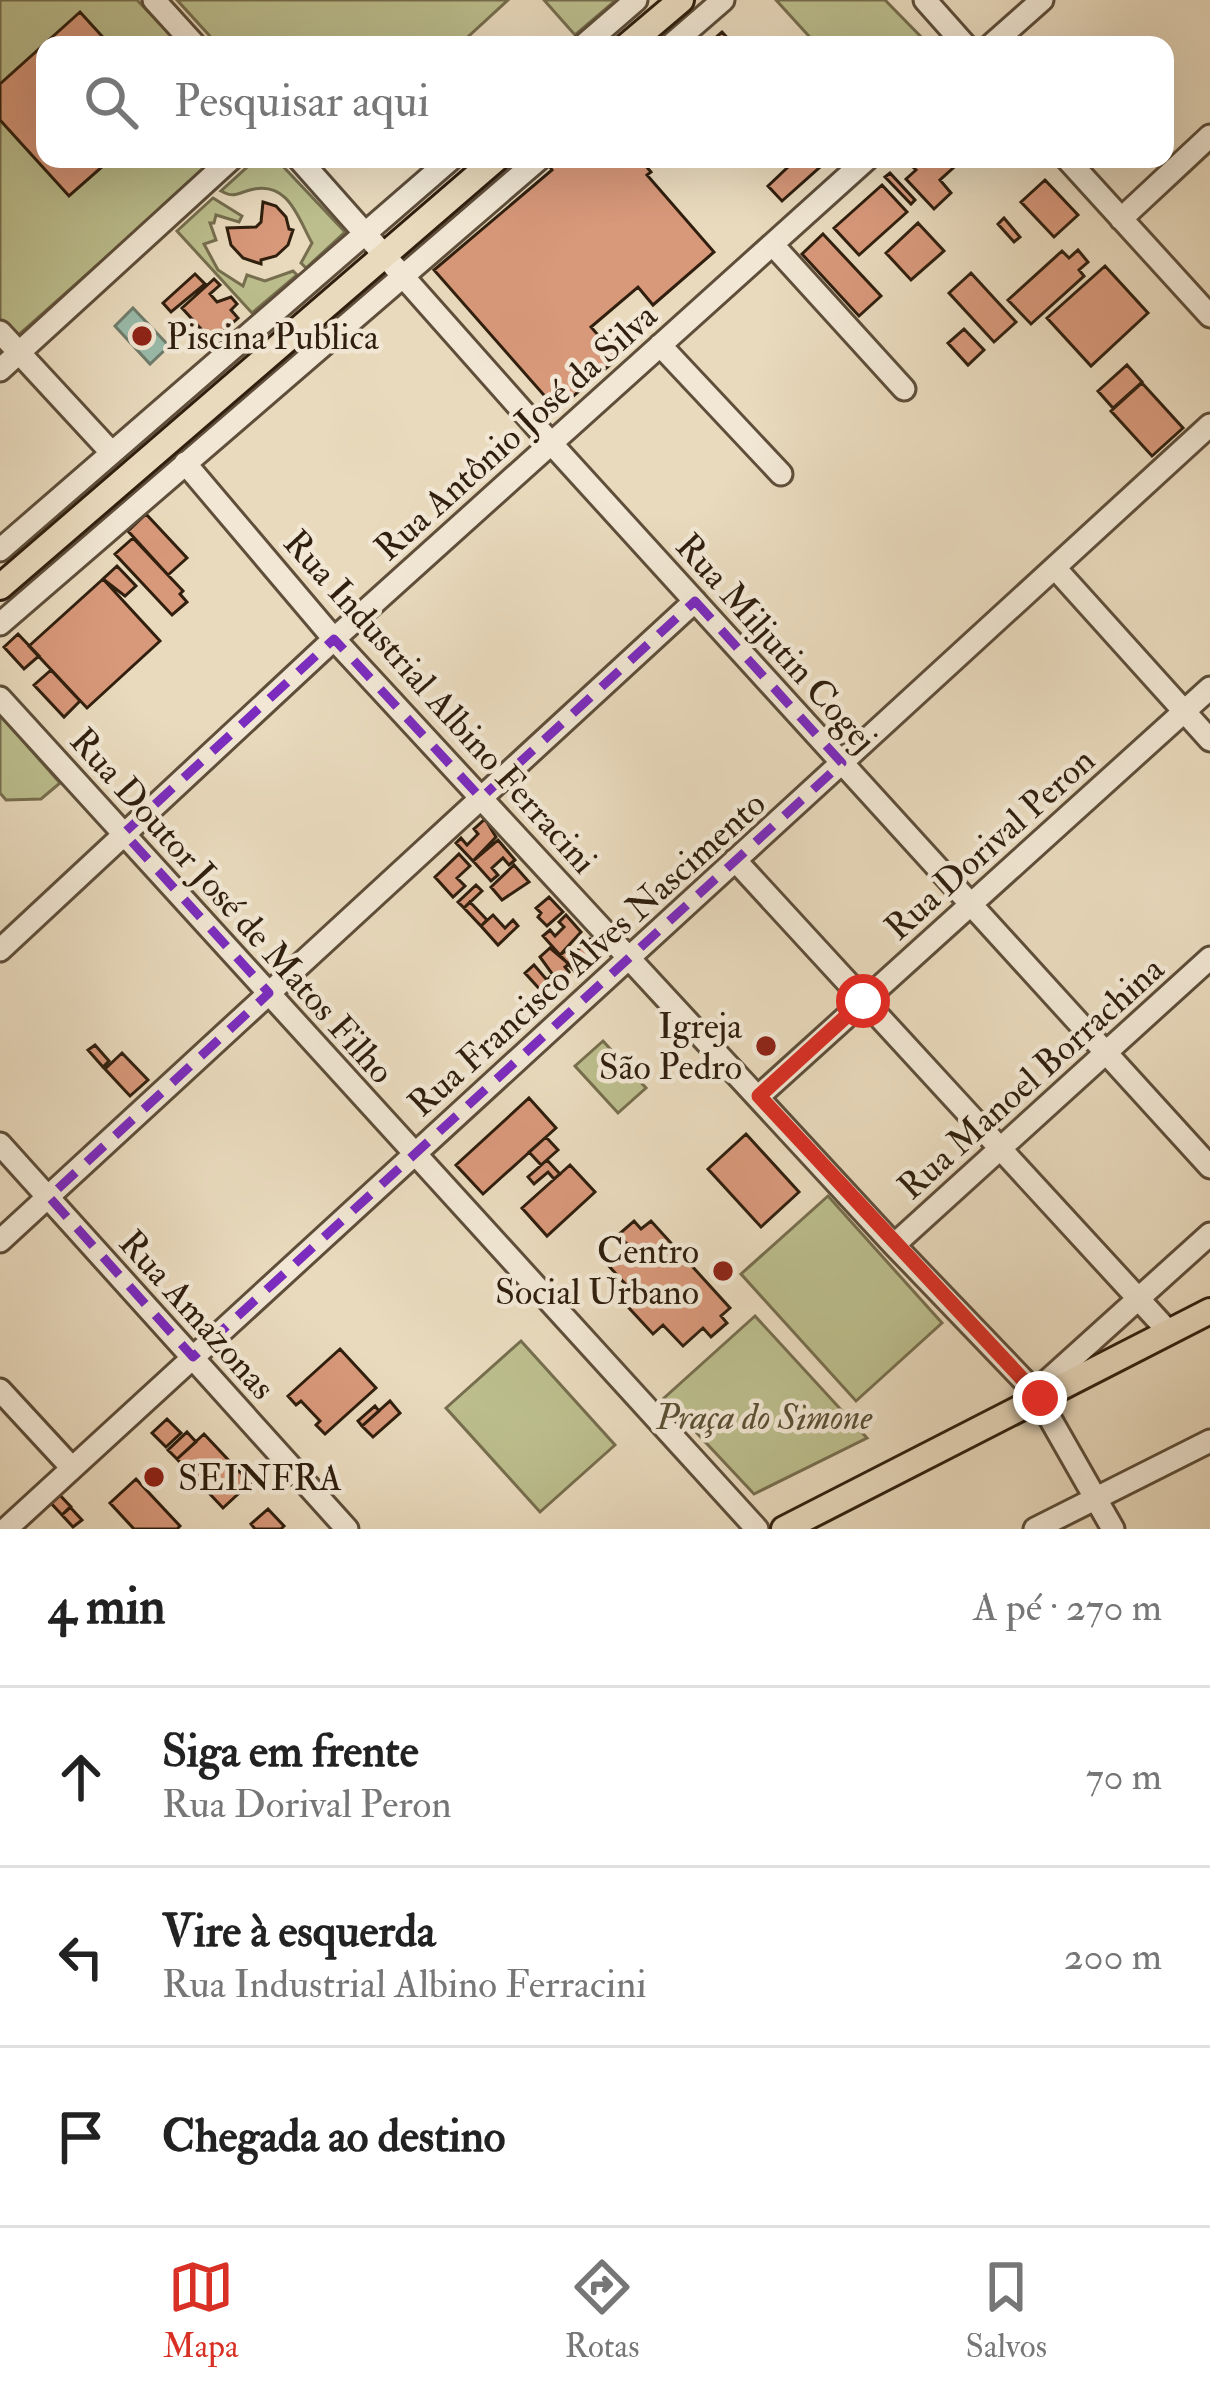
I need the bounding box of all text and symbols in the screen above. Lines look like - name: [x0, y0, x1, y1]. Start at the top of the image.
- search box: [36, 36, 1174, 168]
- icon: search: [78, 69, 144, 135]
- text: Pesquisar aqui: [174, 74, 430, 130]
- street label: Rua Antônio José da Silva: [366, 293, 667, 571]
- place label: Piscina Publica: [166, 315, 380, 360]
- marker: Piscina Publica: [129, 323, 155, 349]
- street label: Rua Industrial Albino Ferracini: [273, 521, 606, 883]
- street label: Rua Miljutin Cogej: [666, 524, 886, 762]
- street label: Rua Doutor José de Matos Filho: [60, 719, 404, 1093]
- street label: Rua Dorival Peron: [876, 738, 1104, 950]
- street label: Rua Francisco Alves Nascimento: [399, 782, 775, 1127]
- street label: Rua Manoel Borrachina: [889, 946, 1174, 1209]
- route start: [836, 974, 890, 1028]
- place label: Igreja São Pedro: [599, 1004, 743, 1090]
- marker: Igreja São Pedro: [753, 1033, 779, 1059]
- street label: Rua Amazonas: [109, 1221, 285, 1409]
- place label: Centro Social Urbano: [495, 1229, 699, 1315]
- marker: Centro Social Urbano: [710, 1258, 736, 1284]
- route end: [1013, 1371, 1067, 1425]
- park label: Praça do Simone: [655, 1395, 873, 1440]
- place label: SEINFRA: [178, 1456, 342, 1501]
- marker: SEINFRA: [141, 1464, 167, 1490]
- text: 4 min: [48, 1575, 166, 1639]
- text: A pé · 270 m: [973, 1583, 1162, 1632]
- text: Siga em frente: [162, 1724, 419, 1780]
- icon: ahead: [48, 1744, 114, 1810]
- text: 70 m: [1086, 1752, 1162, 1801]
- text: Rua Dorival Peron: [162, 1780, 452, 1829]
- text: Vire à esquerda: [162, 1904, 436, 1960]
- icon: left: [48, 1924, 114, 1990]
- text: 200 m: [1064, 1932, 1162, 1981]
- text: Rua Industrial Albino Ferracini: [162, 1960, 647, 2009]
- icon: arrive: [48, 2104, 114, 2170]
- text: Chegada ao destino: [162, 2109, 505, 2165]
- tab: Mapa: [163, 2254, 239, 2367]
- tab: Rotas: [565, 2254, 639, 2367]
- tab: Salvos: [966, 2254, 1047, 2367]

